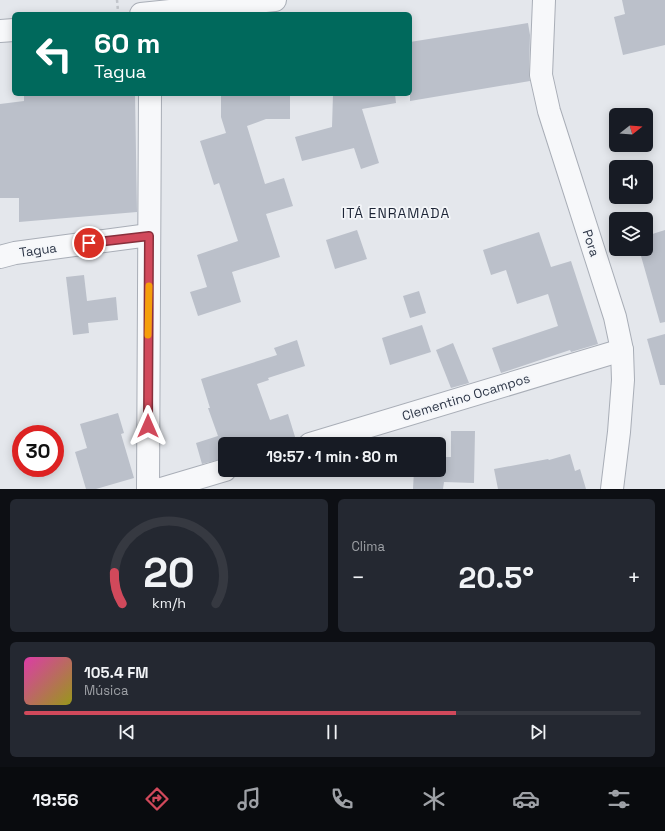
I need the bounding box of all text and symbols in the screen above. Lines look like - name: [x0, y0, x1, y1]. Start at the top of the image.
- text: 60 m: [94, 25, 160, 61]
- icon: left: [28, 28, 80, 80]
- text: Tagua: [94, 60, 146, 83]
- north arrow: [609, 108, 653, 152]
- map controls: [609, 108, 653, 256]
- button: sound: [609, 160, 653, 204]
- district label: ITÁ ENRAMADA: [342, 204, 450, 222]
- button: layers: [609, 212, 653, 256]
- pin: [72, 226, 106, 260]
- street label: Pora: [579, 227, 604, 259]
- icon: arrive: [78, 232, 100, 254]
- street label: Tagua: [18, 239, 58, 261]
- street label: Clementino Ocampos: [400, 369, 532, 425]
- position arrow: [127, 405, 169, 447]
- speed limit sign: 30: [12, 425, 64, 477]
- text: 19:57 · 1 min · 80 m: [266, 447, 398, 466]
- text: Clima: [352, 538, 385, 555]
- text: 20: [143, 545, 195, 598]
- text: 20.5°: [458, 558, 534, 597]
- text: −: [352, 563, 365, 591]
- text: +: [627, 563, 641, 591]
- text: km/h: [152, 593, 186, 611]
- text: 105.4 FM: [84, 663, 149, 682]
- text: Música: [84, 682, 129, 699]
- icon: previous: [116, 721, 138, 743]
- icon: pause: [321, 721, 343, 743]
- icon: next: [527, 721, 549, 743]
- icon: directions: [143, 785, 171, 813]
- icon: music: [235, 785, 263, 813]
- icon: phone: [328, 785, 356, 813]
- icon: climate: [420, 785, 448, 813]
- icon: car: [512, 785, 540, 813]
- icon: filters: [605, 785, 633, 813]
- text: 19:56: [32, 788, 79, 811]

